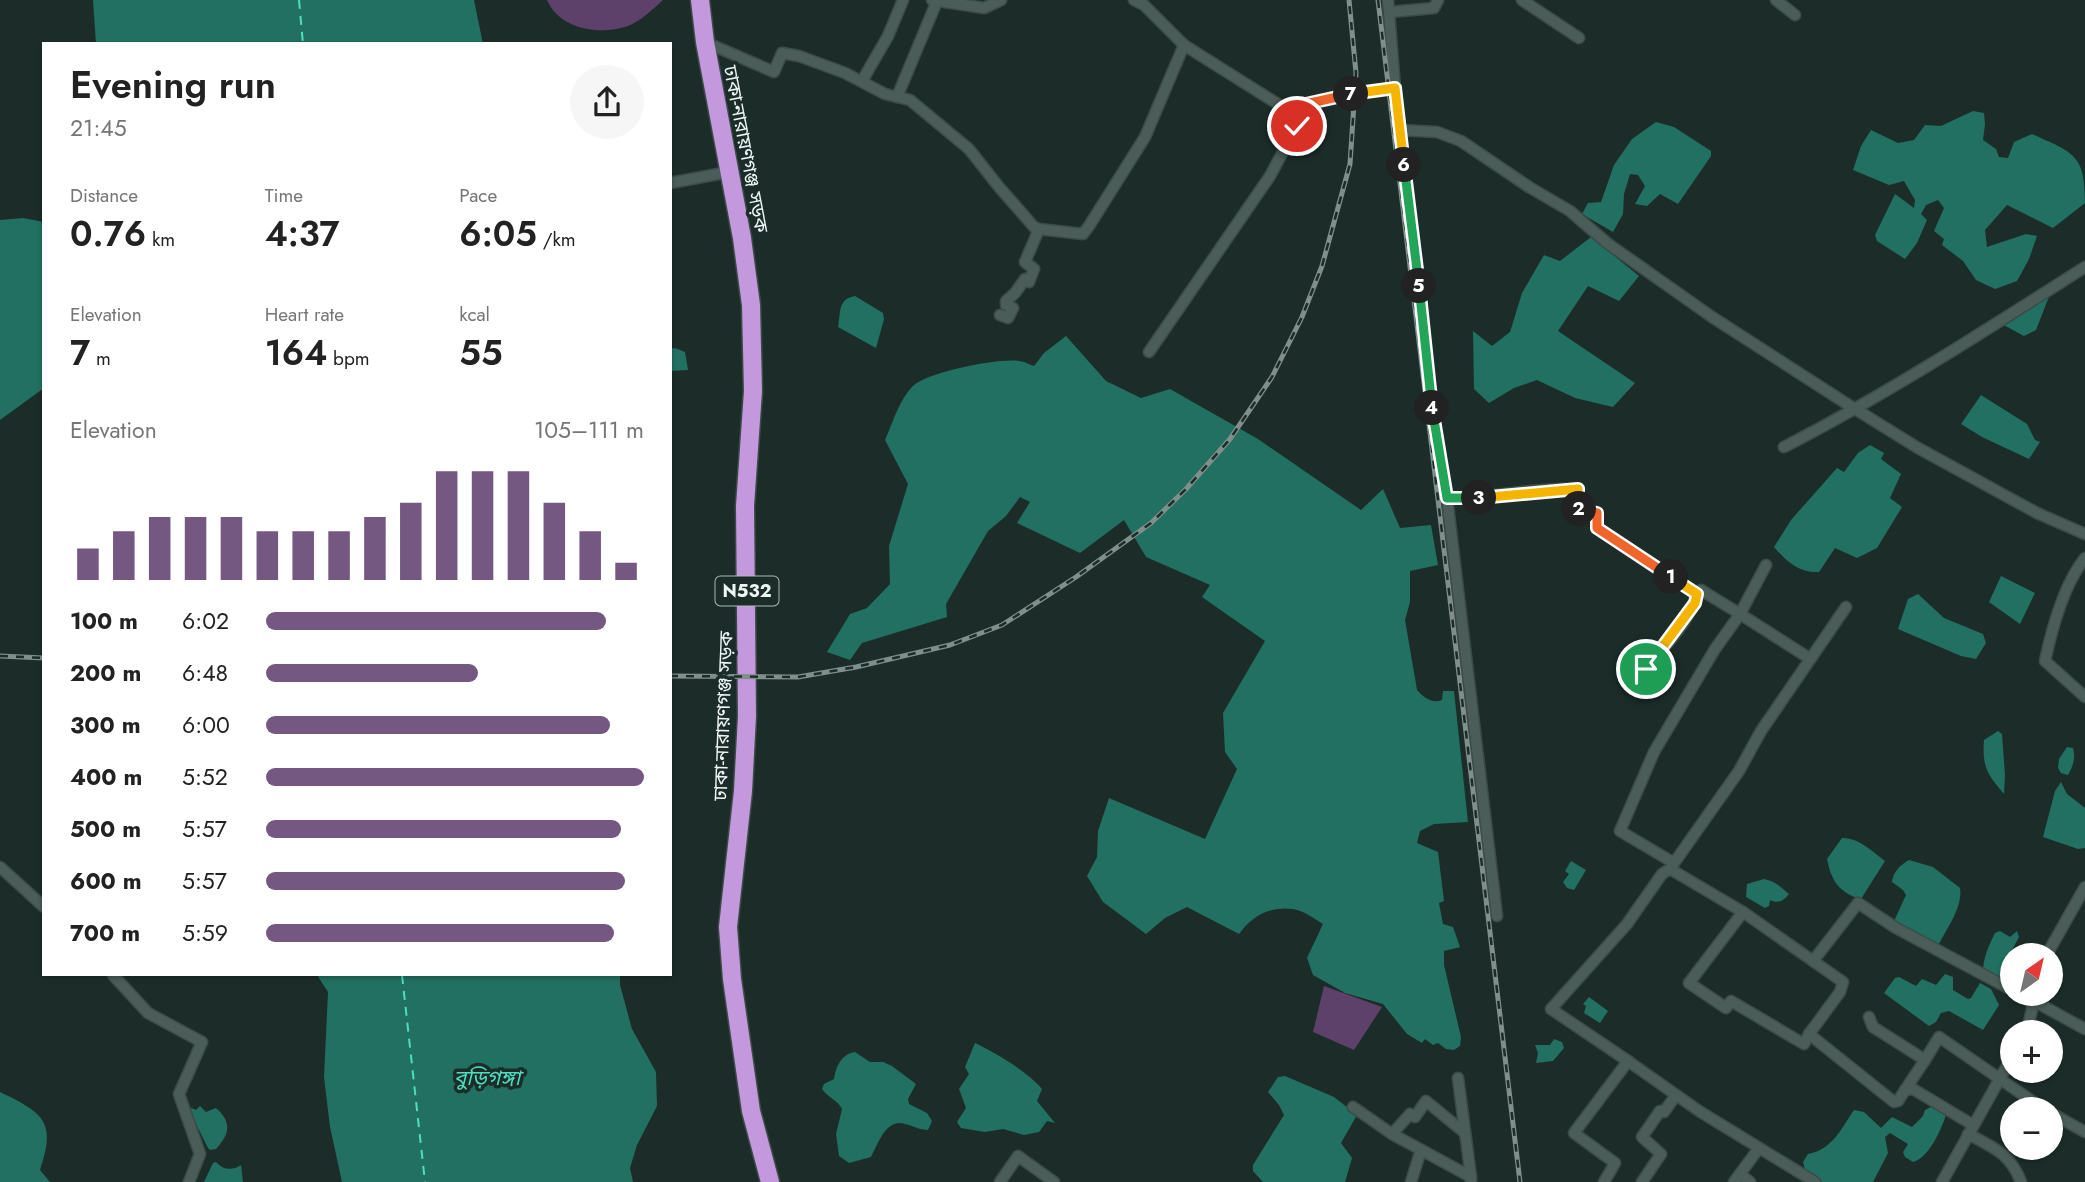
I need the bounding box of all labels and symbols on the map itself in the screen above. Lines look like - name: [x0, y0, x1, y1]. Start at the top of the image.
- street label: ঢাকা-নারায়ণগঞ্জ সড়ক: [716, 62, 776, 235]
- pin: 7: [1334, 76, 1368, 112]
- pin: [1267, 96, 1327, 156]
- pin: 6: [1386, 148, 1422, 182]
- pin: 5: [1402, 268, 1436, 304]
- pin: 4: [1414, 390, 1450, 426]
- pin: 3: [1462, 480, 1496, 516]
- pin: 2: [1562, 491, 1596, 526]
- pin: 1: [1654, 560, 1688, 594]
- road number: N532: [716, 576, 778, 606]
- street label: ঢাকা-নারায়ণগঞ্জ সড়ক: [707, 630, 739, 802]
- pin: [1616, 639, 1676, 699]
- north arrow: [2000, 943, 2063, 1006]
- water label: বুড়িগঙ্গা: [454, 1063, 525, 1093]

